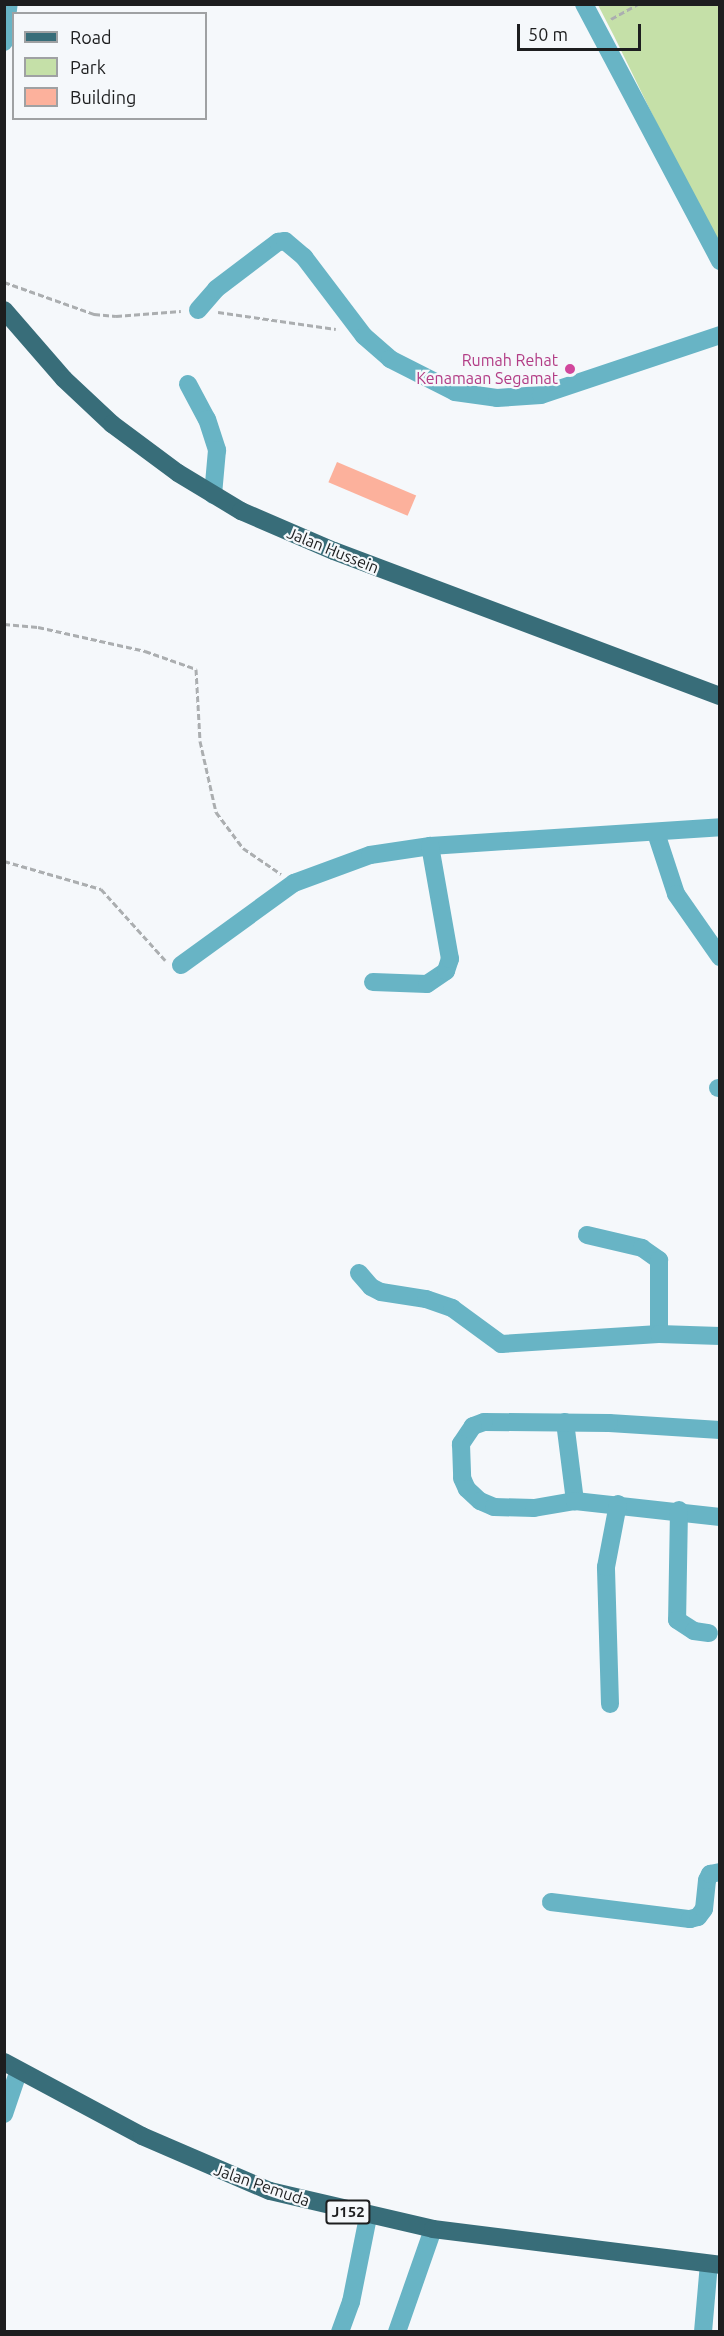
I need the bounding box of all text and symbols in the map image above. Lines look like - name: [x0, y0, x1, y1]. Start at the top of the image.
- legend: [12, 12, 207, 120]
- scale bar: [520, 12, 644, 50]
- text: 50 m: [528, 24, 568, 44]
- text: Road: [70, 27, 112, 47]
- text: Park: [70, 57, 106, 77]
- text: Building: [70, 87, 136, 107]
- place label: Rumah Rehat Kenamaan Segamat: [416, 350, 558, 388]
- marker: Rumah Rehat Kenamaan Segamat: [563, 362, 577, 376]
- street label: Jalan Hussein: [284, 523, 382, 577]
- street label: Jalan Pemuda: [212, 2160, 312, 2210]
- road number: J152: [324, 2200, 372, 2224]

